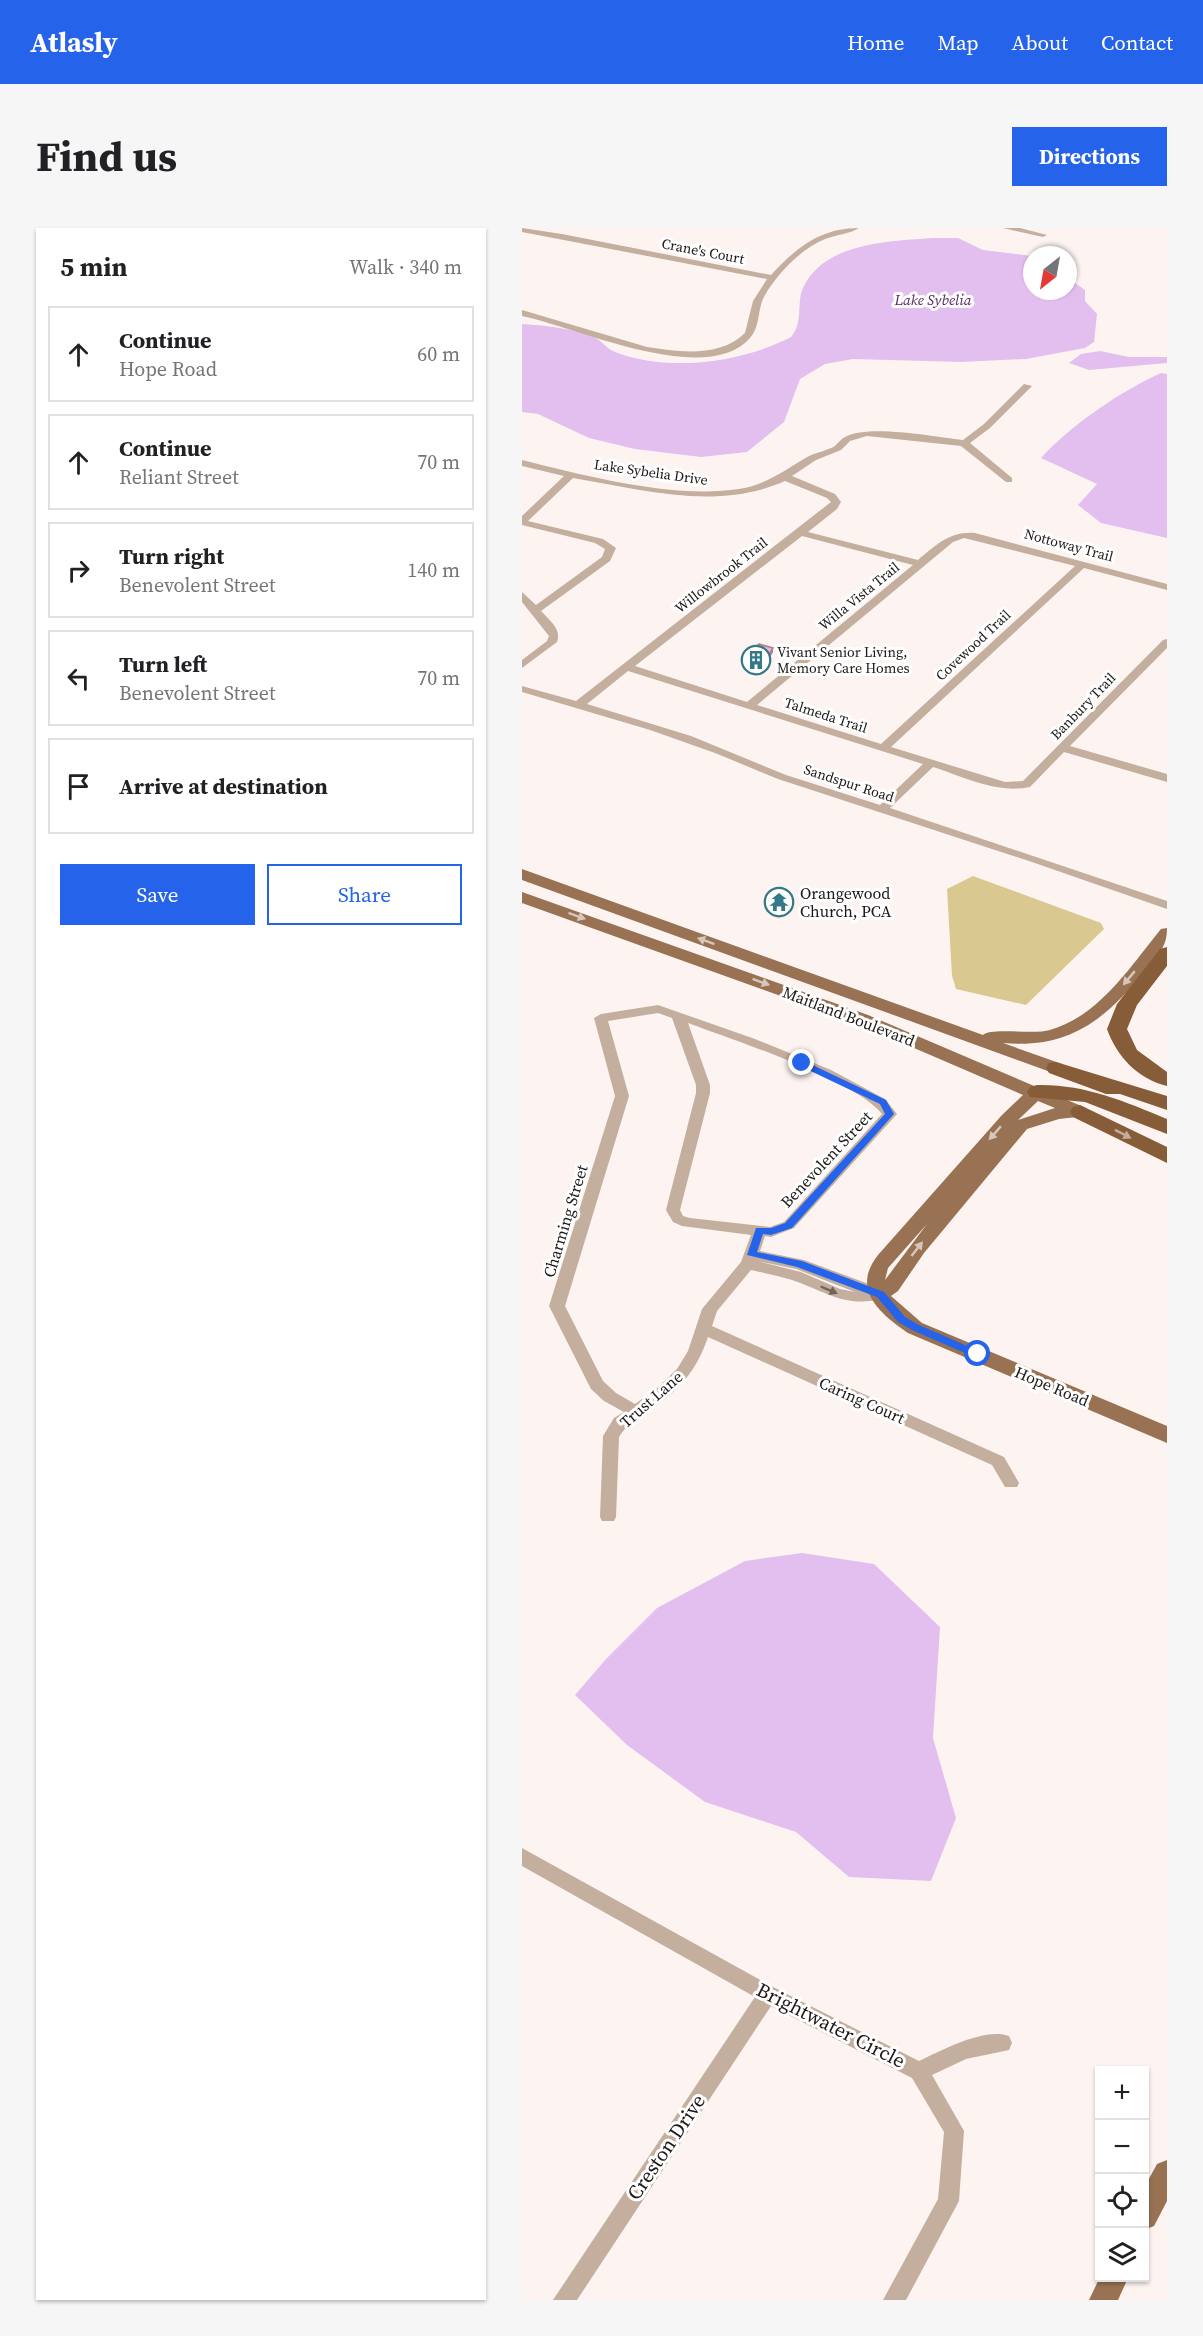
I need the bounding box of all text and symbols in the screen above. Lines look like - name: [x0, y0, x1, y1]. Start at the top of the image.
- text: Atlasly: [30, 23, 118, 61]
- text: Home: [847, 28, 905, 57]
- text: Map: [938, 28, 979, 57]
- text: About: [1012, 28, 1068, 57]
- text: Contact: [1101, 28, 1173, 57]
- text: Find us: [36, 127, 177, 185]
- button: Directions: [1012, 127, 1167, 186]
- street label: Crane's Court: [660, 233, 746, 269]
- north arrow: [1023, 246, 1077, 300]
- text: 5 min: [60, 249, 127, 285]
- text: Walk · 340 m: [349, 253, 462, 281]
- water label: Lake Sybelia: [893, 289, 972, 310]
- text: Continue: [119, 325, 212, 355]
- icon: ahead: [62, 338, 95, 371]
- text: 60 m: [417, 340, 460, 368]
- text: Hope Road: [119, 355, 217, 383]
- text: Continue: [119, 433, 212, 463]
- icon: ahead: [62, 446, 95, 479]
- text: 70 m: [417, 448, 460, 476]
- street label: Lake Sybelia Drive: [593, 454, 709, 490]
- text: Reliant Street: [119, 463, 239, 491]
- street label: Nottoway Trail: [1022, 524, 1116, 566]
- street label: Willowbrook Trail: [670, 532, 772, 618]
- text: Turn right: [119, 541, 224, 571]
- icon: right: [62, 554, 95, 587]
- text: 140 m: [407, 556, 460, 584]
- street label: Willa Vista Trail: [814, 557, 904, 635]
- text: Benevolent Street: [119, 571, 275, 599]
- street label: Covewood Trail: [931, 605, 1015, 685]
- place label: Vivant Senior Living, Memory Care Homes: [777, 642, 910, 678]
- building icon: Vivant Senior Living, Memory Care Homes: [740, 644, 772, 676]
- text: Turn left: [119, 649, 207, 679]
- icon: left: [62, 662, 95, 695]
- text: 70 m: [417, 664, 460, 692]
- street label: Banbury Trail: [1046, 668, 1120, 744]
- text: Benevolent Street: [119, 679, 275, 707]
- street label: Talmeda Trail: [782, 692, 870, 738]
- street label: Sandspur Road: [801, 759, 897, 807]
- icon: arrive: [62, 770, 95, 803]
- text: Arrive at destination: [119, 771, 328, 801]
- button: Save: [60, 864, 255, 925]
- button: Share: [267, 864, 462, 925]
- place label: Orangewood Church, PCA: [800, 882, 892, 922]
- temple icon: Orangewood Church, PCA: [763, 886, 795, 918]
- one-way arrow: [568, 912, 586, 922]
- one-way arrow: [697, 935, 715, 945]
- one-way arrow: [1123, 970, 1136, 985]
- one-way arrow: [752, 978, 770, 988]
- street label: Maitland Boulevard: [780, 981, 918, 1051]
- route end: [788, 1049, 814, 1075]
- street label: Benevolent Street: [775, 1105, 877, 1212]
- one-way arrow: [989, 1126, 1002, 1141]
- one-way arrow: [1115, 1129, 1132, 1139]
- street label: Charming Street: [537, 1161, 593, 1280]
- one-way arrow: [910, 1242, 922, 1257]
- one-way arrow: [821, 1285, 839, 1295]
- route start: [964, 1340, 990, 1366]
- street label: Hope Road: [1012, 1361, 1092, 1411]
- street label: Trust Lane: [615, 1366, 687, 1432]
- street label: Caring Court: [816, 1371, 909, 1429]
- street label: Brightwater Circle: [752, 1975, 910, 2075]
- map controls: [1095, 2066, 1149, 2282]
- button: +: [1095, 2066, 1149, 2120]
- street label: Creston Drive: [620, 2088, 712, 2206]
- button: −: [1095, 2120, 1149, 2174]
- button: locate: [1095, 2174, 1149, 2228]
- button: layers: [1095, 2228, 1149, 2282]

